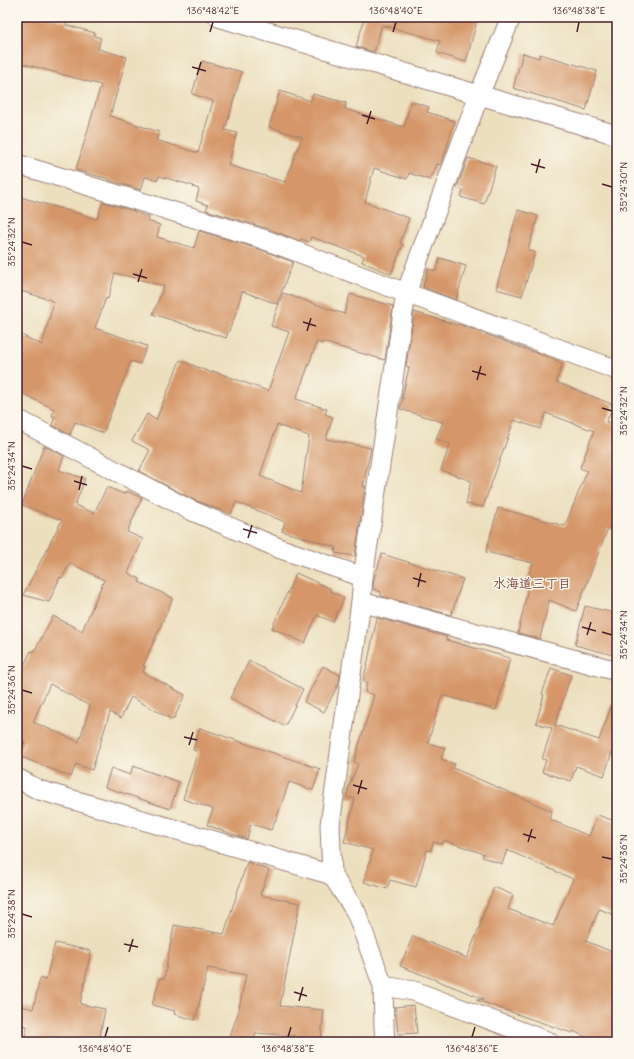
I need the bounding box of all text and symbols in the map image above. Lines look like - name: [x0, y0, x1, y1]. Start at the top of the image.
- text: 136°48'42"E: [187, 4, 239, 17]
- text: 136°48'40"E: [369, 4, 423, 17]
- text: 136°48'38"E: [553, 4, 605, 17]
- text: 35°24'30"N: [617, 162, 630, 212]
- text: 35°24'32"N: [5, 217, 18, 267]
- text: 35°24'32"N: [617, 386, 630, 436]
- text: 35°24'34"N: [5, 441, 18, 491]
- district label: 水海道三丁目: [493, 575, 571, 592]
- text: 35°24'34"N: [617, 610, 630, 660]
- text: 35°24'36"N: [5, 665, 18, 715]
- text: 35°24'36"N: [617, 834, 630, 884]
- text: 35°24'38"N: [5, 889, 18, 939]
- text: 136°48'40"E: [78, 1042, 132, 1055]
- text: 136°48'38"E: [262, 1042, 314, 1055]
- text: 136°48'36"E: [446, 1042, 498, 1055]

